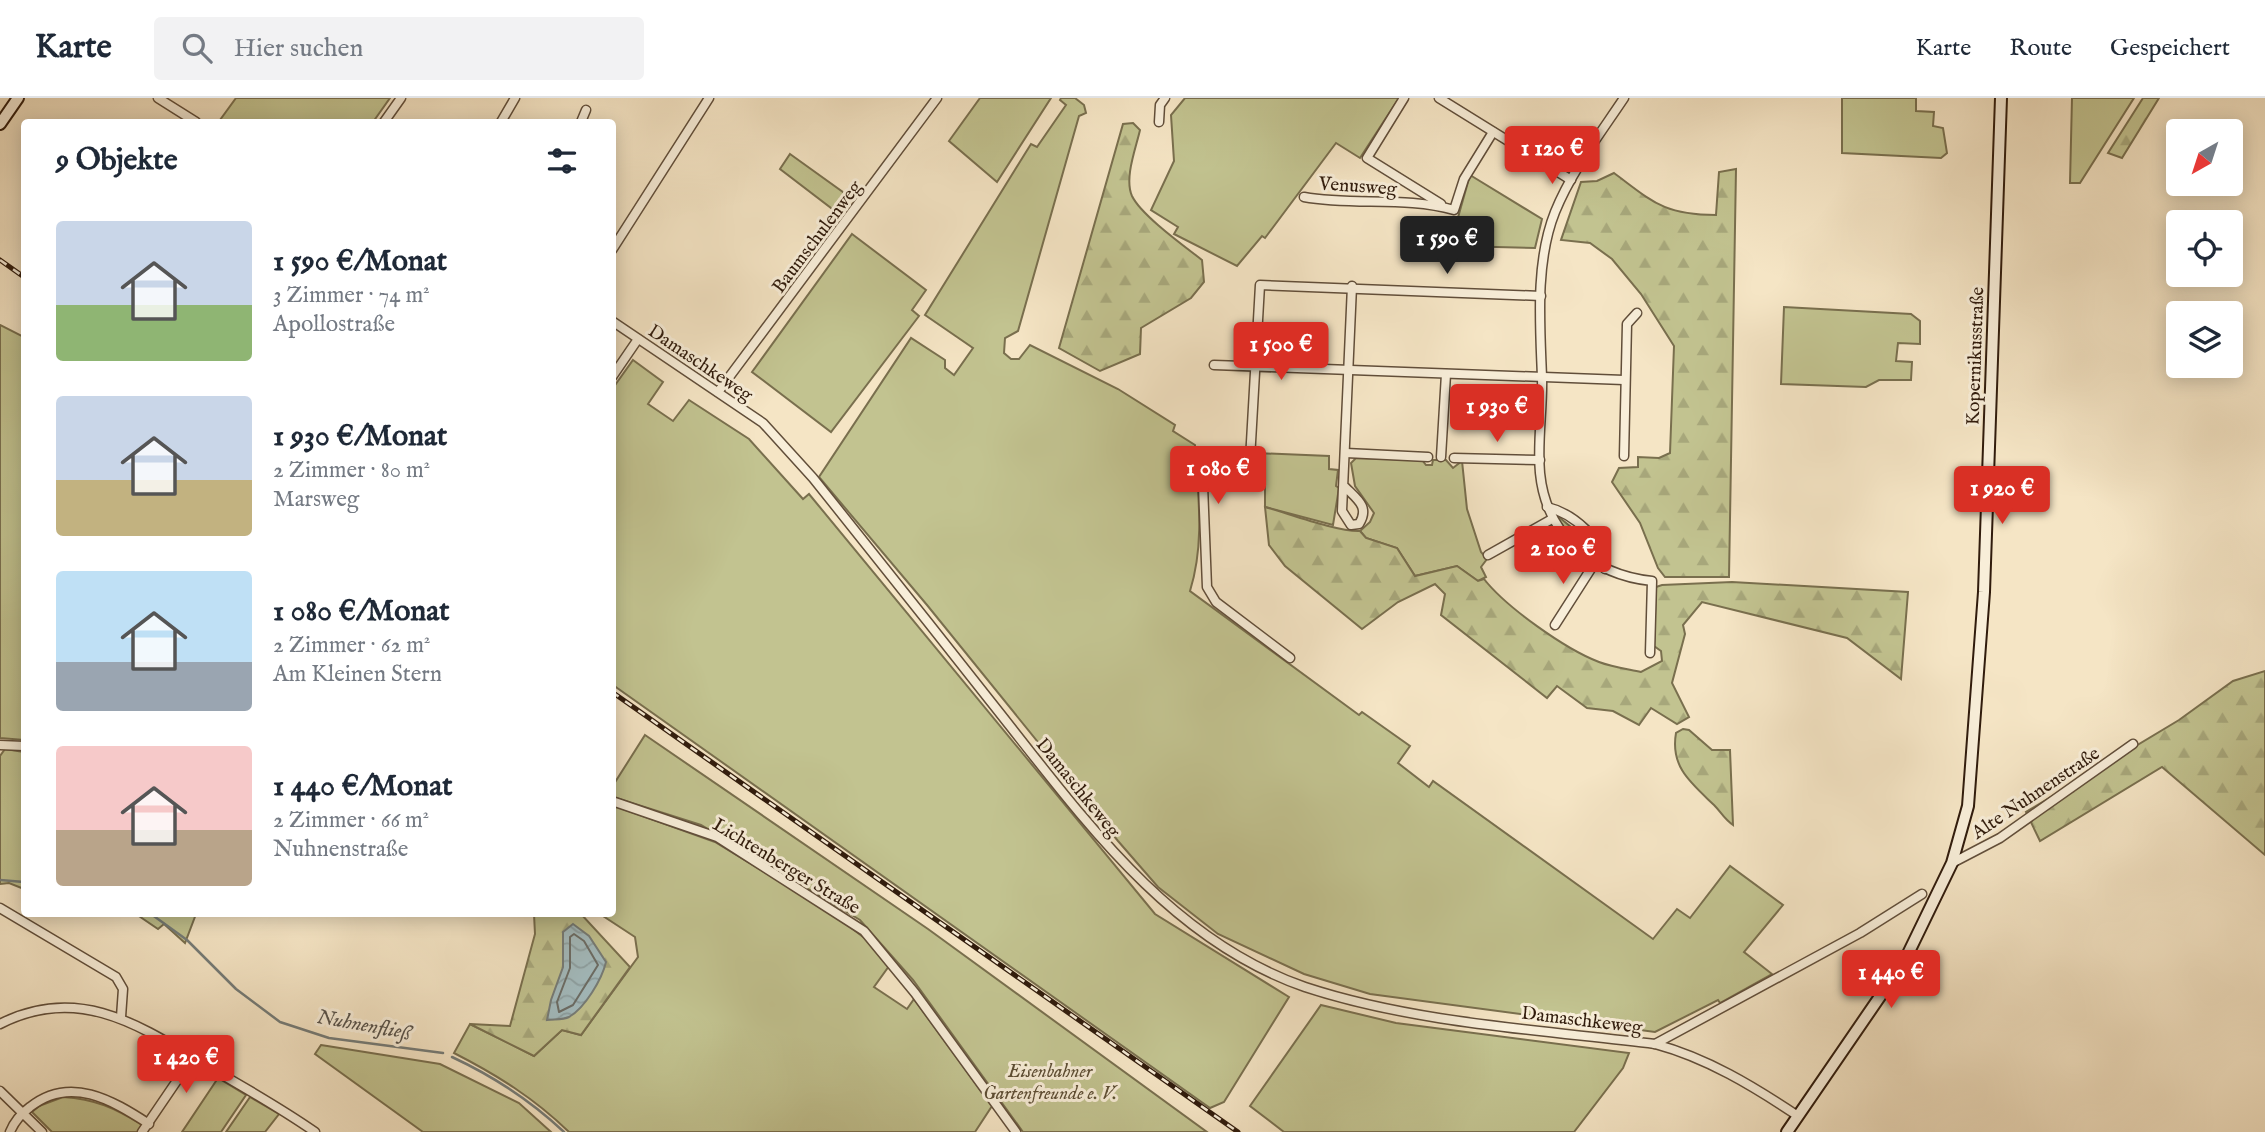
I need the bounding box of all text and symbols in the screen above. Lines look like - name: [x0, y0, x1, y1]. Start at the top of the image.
- search box: [154, 17, 644, 80]
- text: Karte: [35, 27, 112, 69]
- icon: search: [178, 29, 216, 67]
- text: Hier suchen: [234, 32, 363, 65]
- text: Karte: [1916, 33, 1971, 64]
- text: Route: [2009, 33, 2072, 64]
- text: Gespeichert: [2110, 33, 2230, 64]
- north arrow: [2166, 119, 2244, 196]
- map controls: [2166, 119, 2243, 378]
- pin: 1 120 €: [1487, 126, 1617, 186]
- text: 1 120 €: [1521, 134, 1583, 163]
- text: 9 Objekte: [56, 142, 177, 180]
- icon: filters: [543, 142, 581, 180]
- street label: Venusweg: [1317, 172, 1398, 202]
- street label: Baumschulenweg: [767, 175, 868, 298]
- button: locate: [2166, 210, 2243, 287]
- pin: 1 590 €: [1382, 216, 1512, 276]
- text: 1 590 €: [1416, 224, 1478, 253]
- text: 1 590 €/Monat: [273, 243, 447, 281]
- icon: home: [112, 249, 196, 333]
- text: 3 Zimmer · 74 m²: [273, 281, 430, 310]
- street label: Kopernikusstraße: [1962, 286, 1990, 426]
- button: layers: [2166, 301, 2243, 378]
- text: Apollostraße: [273, 310, 395, 339]
- street label: Damaschkeweg: [643, 320, 758, 408]
- pin: 1 500 €: [1216, 322, 1346, 382]
- text: 1 500 €: [1250, 330, 1312, 359]
- pin: 1 930 €: [1432, 384, 1562, 444]
- text: 1 930 €: [1466, 392, 1528, 421]
- text: 1 930 €/Monat: [273, 418, 447, 456]
- icon: home: [112, 424, 196, 508]
- pin: 1 080 €: [1153, 446, 1283, 506]
- text: 1 080 €: [1186, 454, 1250, 483]
- text: 2 Zimmer · 80 m²: [273, 456, 430, 485]
- pin: 1 920 €: [1937, 466, 2067, 526]
- text: 1 920 €: [1970, 474, 2034, 503]
- text: Marsweg: [273, 485, 359, 514]
- pin: 2 100 €: [1498, 526, 1628, 586]
- text: 2 100 €: [1530, 534, 1596, 563]
- text: 1 080 €/Monat: [273, 593, 450, 631]
- icon: home: [112, 599, 196, 683]
- text: 2 Zimmer · 62 m²: [273, 631, 430, 660]
- text: Am Kleinen Stern: [273, 660, 442, 689]
- street label: Damaschkeweg: [1030, 733, 1125, 844]
- street label: Alte Nuhnenstraße: [1967, 742, 2105, 846]
- text: 1 440 €/Monat: [273, 768, 452, 806]
- icon: home: [112, 774, 196, 858]
- text: 2 Zimmer · 66 m²: [273, 806, 429, 835]
- street label: Lichtenberger Straße: [708, 813, 864, 920]
- text: Nuhnenstraße: [273, 835, 408, 864]
- pin: 1 440 €: [1826, 950, 1956, 1010]
- text: 1 440 €: [1858, 958, 1924, 987]
- street label: Damaschkeweg: [1520, 1002, 1644, 1040]
- water label: Nuhnenfließ: [315, 1004, 416, 1047]
- pin: 1 420 €: [121, 1035, 251, 1095]
- text: 1 420 €: [153, 1043, 219, 1072]
- park label: Eisenbahner Gartenfreunde e. V.: [983, 1060, 1118, 1106]

